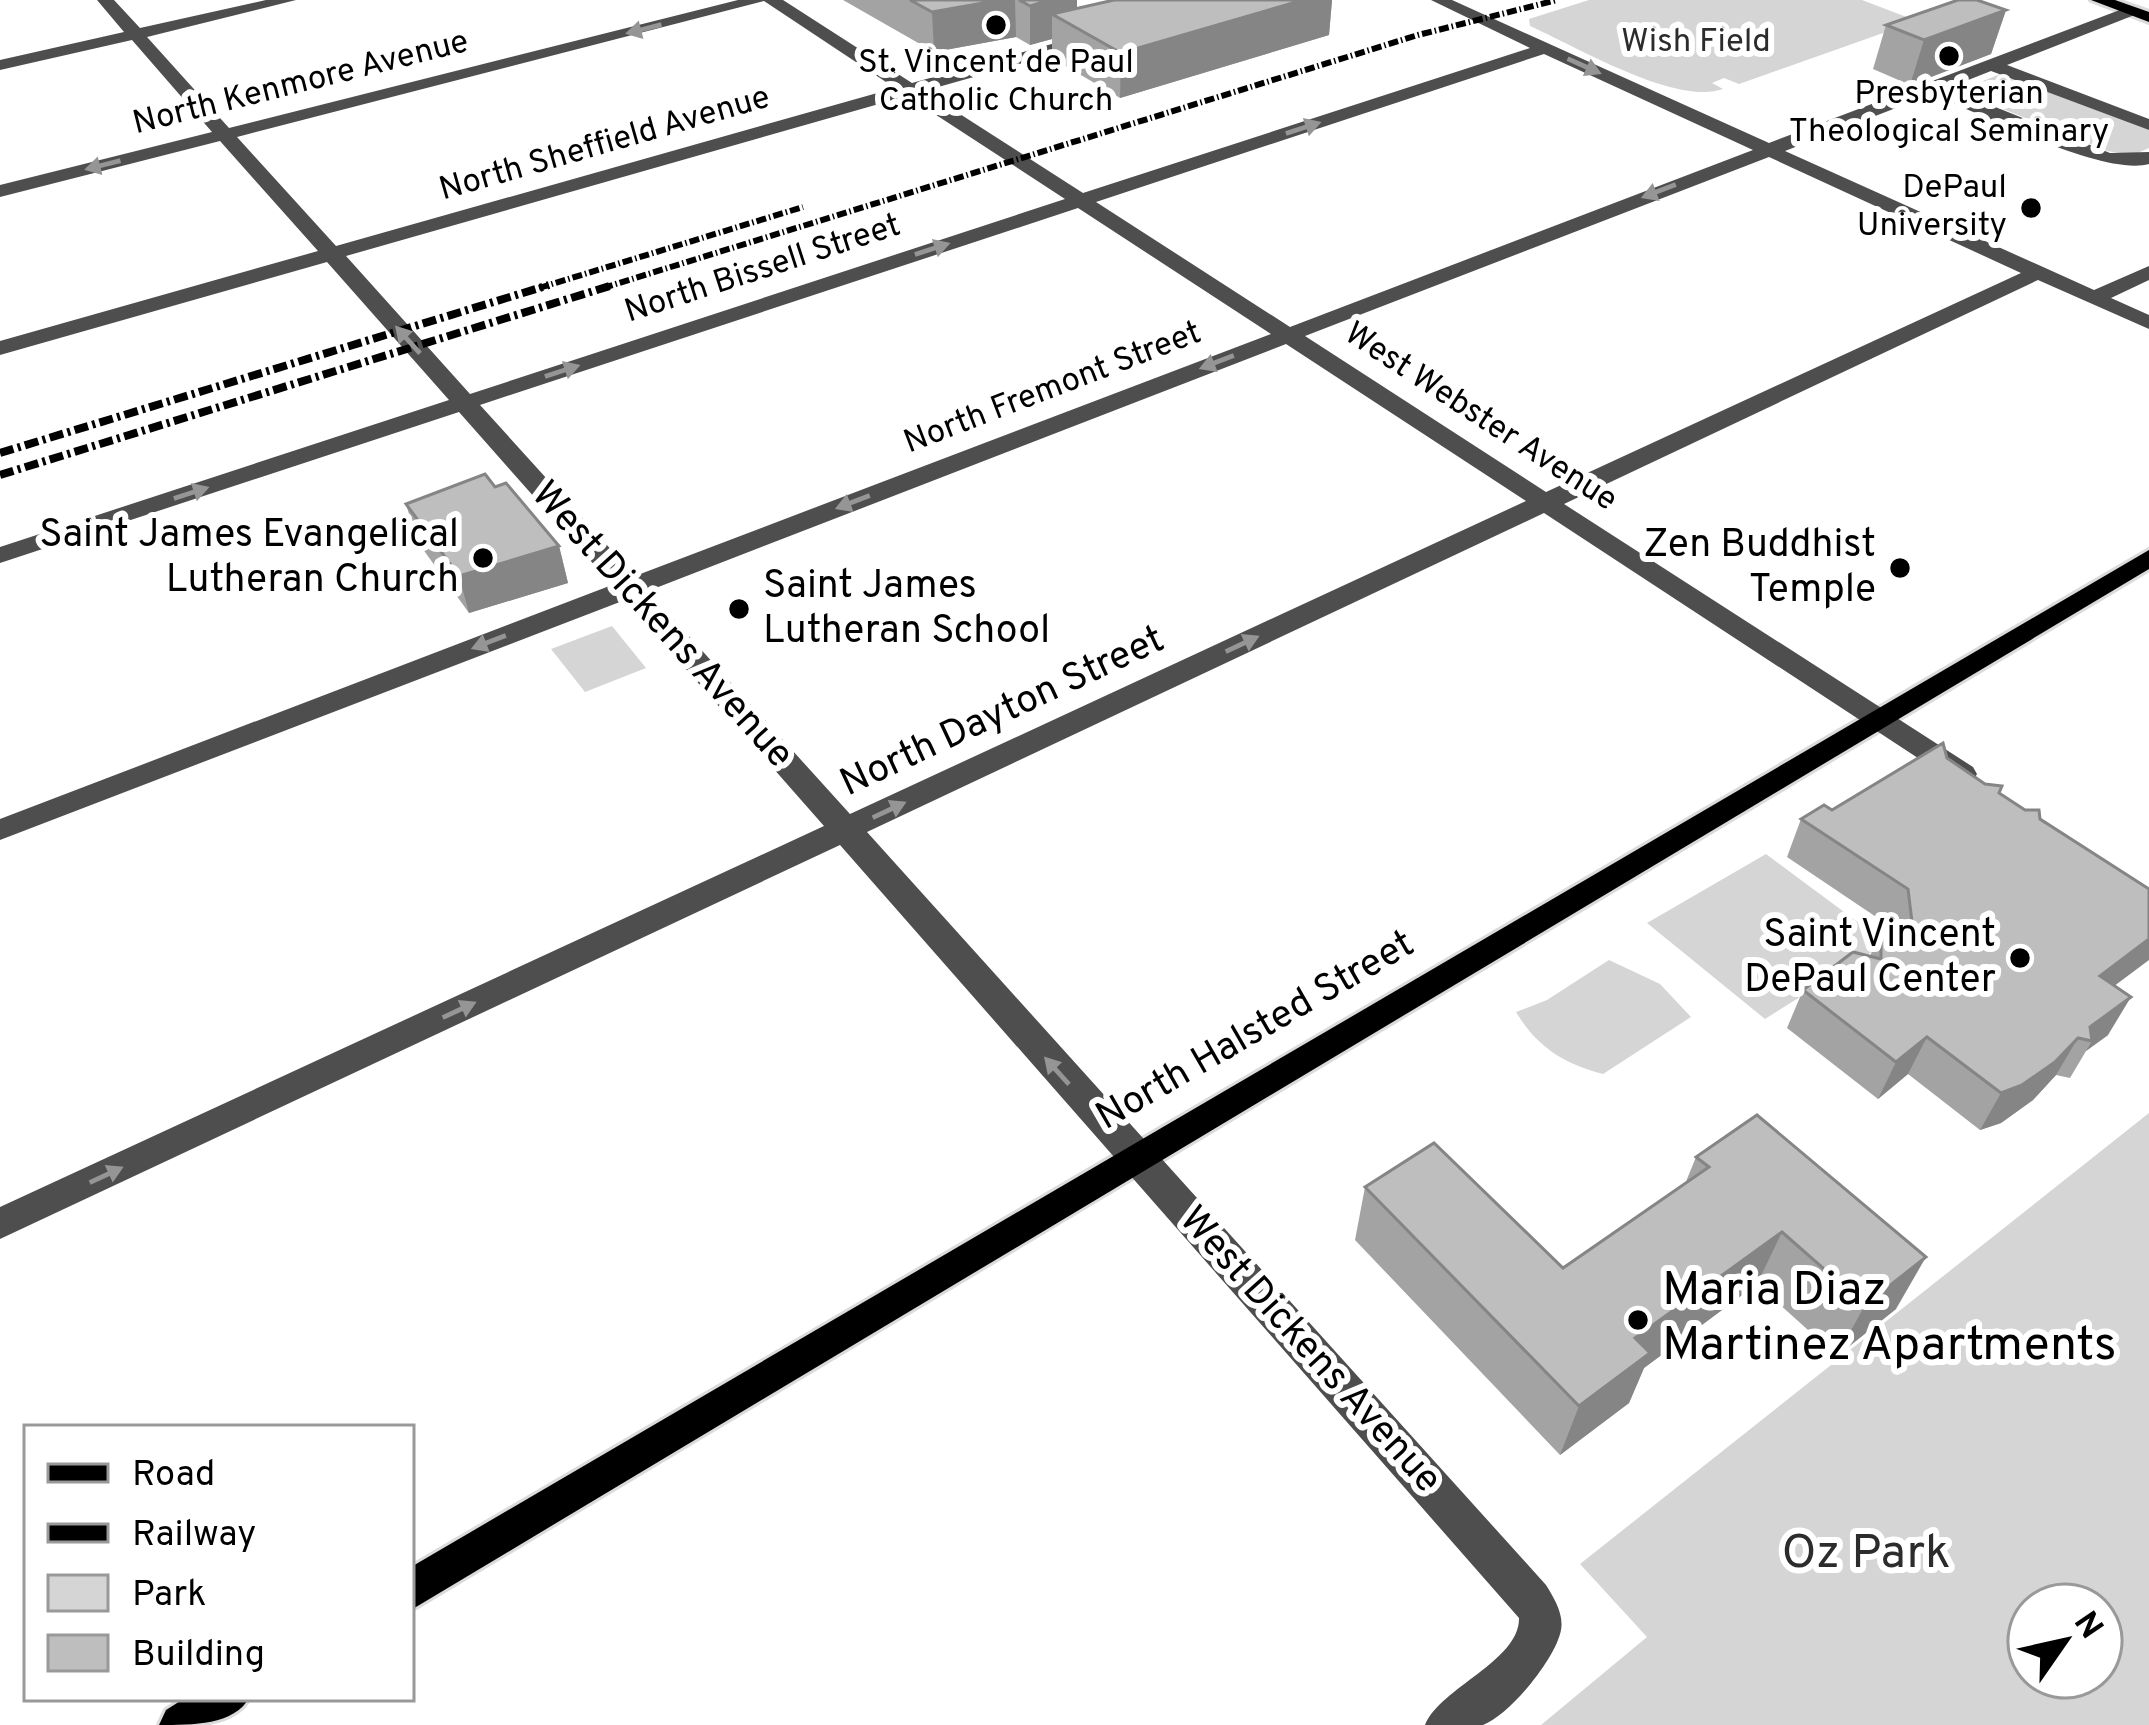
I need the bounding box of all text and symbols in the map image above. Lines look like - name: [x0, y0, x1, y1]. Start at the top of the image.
- marker: St. Vincent de Paul Catholic Church: [983, 12, 1009, 38]
- one-way arrow: [625, 20, 662, 39]
- street label: North Kenmore Avenue: [129, 22, 473, 146]
- park label: Wish Field: [1621, 22, 1771, 64]
- place label: St. Vincent de Paul Catholic Church: [858, 43, 1134, 123]
- marker: Presbyterian Theological Seminary: [1936, 43, 1962, 69]
- one-way arrow: [1567, 56, 1602, 76]
- place label: Presbyterian Theological Seminary: [1789, 74, 2109, 154]
- street label: North Sheffield Avenue: [435, 78, 775, 212]
- one-way arrow: [1285, 117, 1322, 136]
- one-way arrow: [84, 156, 121, 175]
- place label: DePaul University: [1857, 168, 2007, 248]
- one-way arrow: [1640, 183, 1676, 202]
- marker: DePaul University: [2018, 195, 2044, 221]
- street label: North Bissell Street: [620, 206, 906, 334]
- one-way arrow: [914, 239, 951, 258]
- street label: North Fremont Street: [898, 313, 1208, 465]
- street label: West Webster Avenue: [1336, 314, 1624, 522]
- one-way arrow: [395, 326, 422, 355]
- one-way arrow: [1198, 353, 1234, 372]
- one-way arrow: [544, 361, 580, 379]
- street label: West Dickens Avenue: [519, 472, 803, 780]
- one-way arrow: [173, 482, 210, 501]
- one-way arrow: [834, 493, 870, 512]
- place label: Saint James Evangelical Lutheran Church: [39, 512, 459, 606]
- place label: Zen Buddhist Temple: [1643, 522, 1876, 616]
- marker: Saint James Evangelical Lutheran Church: [470, 545, 496, 571]
- marker: Zen Buddhist Temple: [1887, 555, 1913, 581]
- place label: Saint James Lutheran School: [763, 563, 1050, 657]
- marker: Saint James Lutheran School: [726, 596, 752, 622]
- street label: North Dayton Street: [833, 616, 1173, 810]
- one-way arrow: [470, 633, 506, 652]
- one-way arrow: [1225, 634, 1260, 654]
- one-way arrow: [872, 799, 907, 819]
- place label: Saint Vincent DePaul Center: [1744, 912, 1996, 1006]
- street label: North Halsted Street: [1088, 921, 1424, 1143]
- marker: Saint Vincent DePaul Center: [2007, 945, 2033, 971]
- one-way arrow: [442, 1000, 477, 1020]
- one-way arrow: [1045, 1057, 1071, 1087]
- one-way arrow: [89, 1165, 124, 1185]
- street label: West Dickens Avenue: [1167, 1197, 1451, 1505]
- place label: Maria Diaz Martinez Apartments: [1662, 1262, 2117, 1377]
- marker: Maria Diaz Martinez Apartments: [1625, 1307, 1651, 1333]
- legend: [24, 1425, 414, 1701]
- text: Road: [132, 1453, 215, 1499]
- text: Railway: [132, 1513, 256, 1559]
- park label: Oz Park: [1782, 1525, 1950, 1585]
- text: Park: [132, 1573, 206, 1619]
- north arrow: [2005, 1581, 2125, 1701]
- text: N: [2063, 1605, 2111, 1648]
- text: Building: [132, 1633, 265, 1679]

